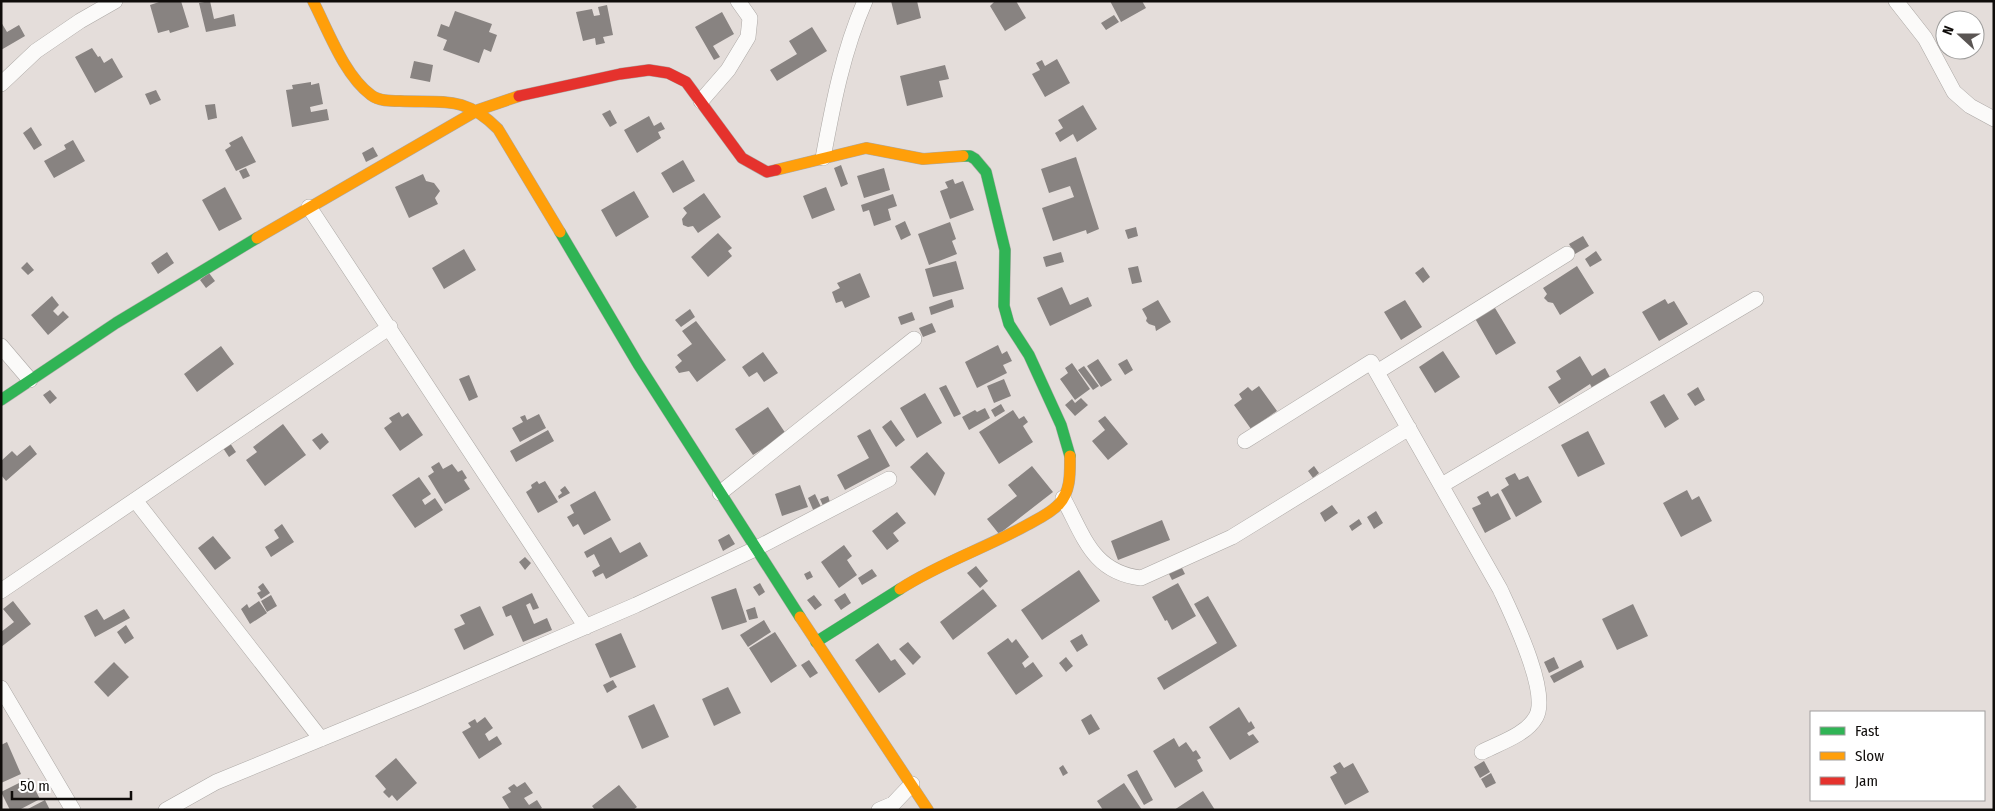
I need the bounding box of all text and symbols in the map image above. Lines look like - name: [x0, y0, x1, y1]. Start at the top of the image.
- north arrow: [1935, 10, 1985, 60]
- text: N: [1939, 24, 1958, 37]
- legend: [1810, 711, 1985, 801]
- text: Fast: [1855, 722, 1879, 740]
- text: Slow: [1855, 747, 1884, 765]
- scale bar: [12, 768, 131, 800]
- text: Jam: [1855, 772, 1878, 790]
- text: 50 m: [20, 777, 50, 795]

